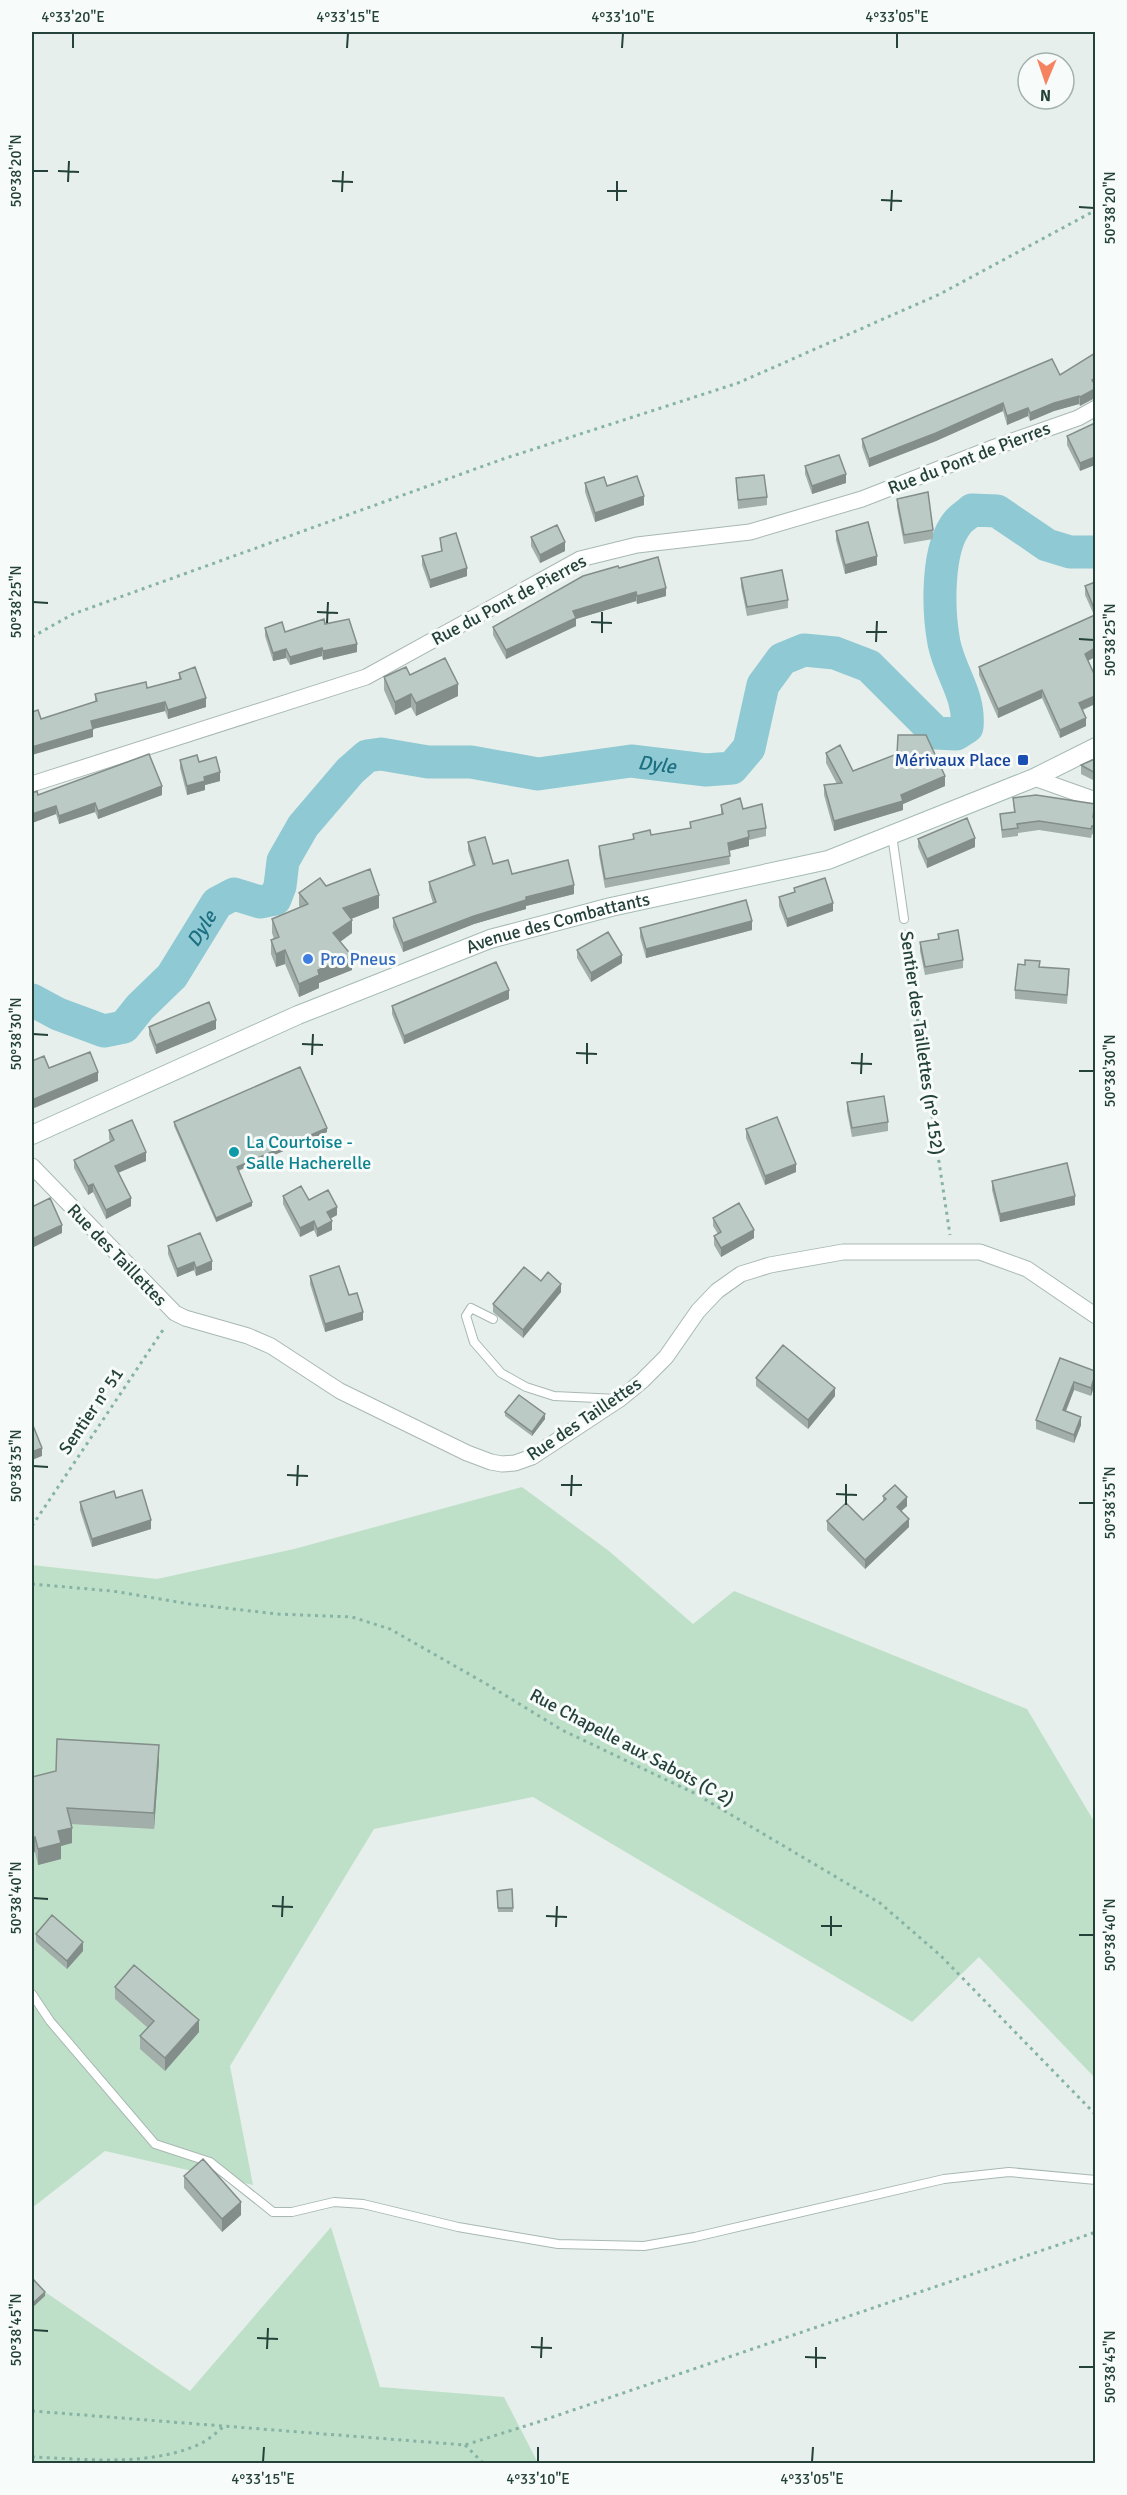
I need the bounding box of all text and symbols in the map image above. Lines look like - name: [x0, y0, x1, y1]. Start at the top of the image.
- text: 4°33'20"E: [41, 8, 105, 26]
- text: 4°33'15"E: [316, 8, 380, 26]
- text: 4°33'10"E: [591, 8, 655, 26]
- text: 4°33'05"E: [865, 8, 929, 26]
- north arrow: [1016, 51, 1076, 111]
- text: N: [1040, 85, 1051, 105]
- text: 50°38'20"N: [7, 134, 25, 208]
- text: 50°38'20"N: [1101, 171, 1119, 245]
- street label: Rue du Pont de Pierres: [885, 417, 1053, 499]
- street label: Rue du Pont de Pierres: [428, 550, 590, 650]
- text: 50°38'25"N: [7, 565, 25, 639]
- text: 50°38'25"N: [1101, 603, 1119, 677]
- place label: Mérivaux Place: [894, 749, 1011, 771]
- water label: Dyle: [637, 750, 678, 779]
- marker: Mérivaux Place: [1016, 753, 1030, 767]
- street label: Avenue des Combattants: [463, 888, 652, 958]
- water label: Dyle: [181, 905, 223, 951]
- street label: Sentier des Taillettes (n° 152): [895, 930, 949, 1156]
- place label: Pro Pneus: [320, 948, 396, 970]
- marker: Pro Pneus: [301, 952, 315, 966]
- text: 50°38'30"N: [7, 997, 25, 1071]
- text: 50°38'30"N: [1101, 1034, 1119, 1108]
- place label: La Courtoise - Salle Hacherelle: [246, 1131, 371, 1174]
- marker: La Courtoise - Salle Hacherelle: [227, 1145, 241, 1159]
- street label: Rue des Taillettes: [63, 1199, 171, 1311]
- street label: Sentier n° 51: [54, 1364, 128, 1458]
- street label: Rue des Taillettes: [522, 1372, 646, 1465]
- text: 50°38'35"N: [7, 1429, 25, 1503]
- text: 50°38'35"N: [1101, 1466, 1119, 1540]
- street label: Rue Chapelle aux Sabots (C 2): [526, 1684, 738, 1810]
- text: 50°38'40"N: [7, 1861, 25, 1935]
- text: 50°38'40"N: [1101, 1898, 1119, 1972]
- text: 50°38'45"N: [7, 2293, 25, 2367]
- text: 50°38'45"N: [1101, 2330, 1119, 2404]
- text: 4°33'15"E: [231, 2470, 295, 2488]
- text: 4°33'10"E: [506, 2470, 570, 2488]
- text: 4°33'05"E: [780, 2470, 844, 2488]

